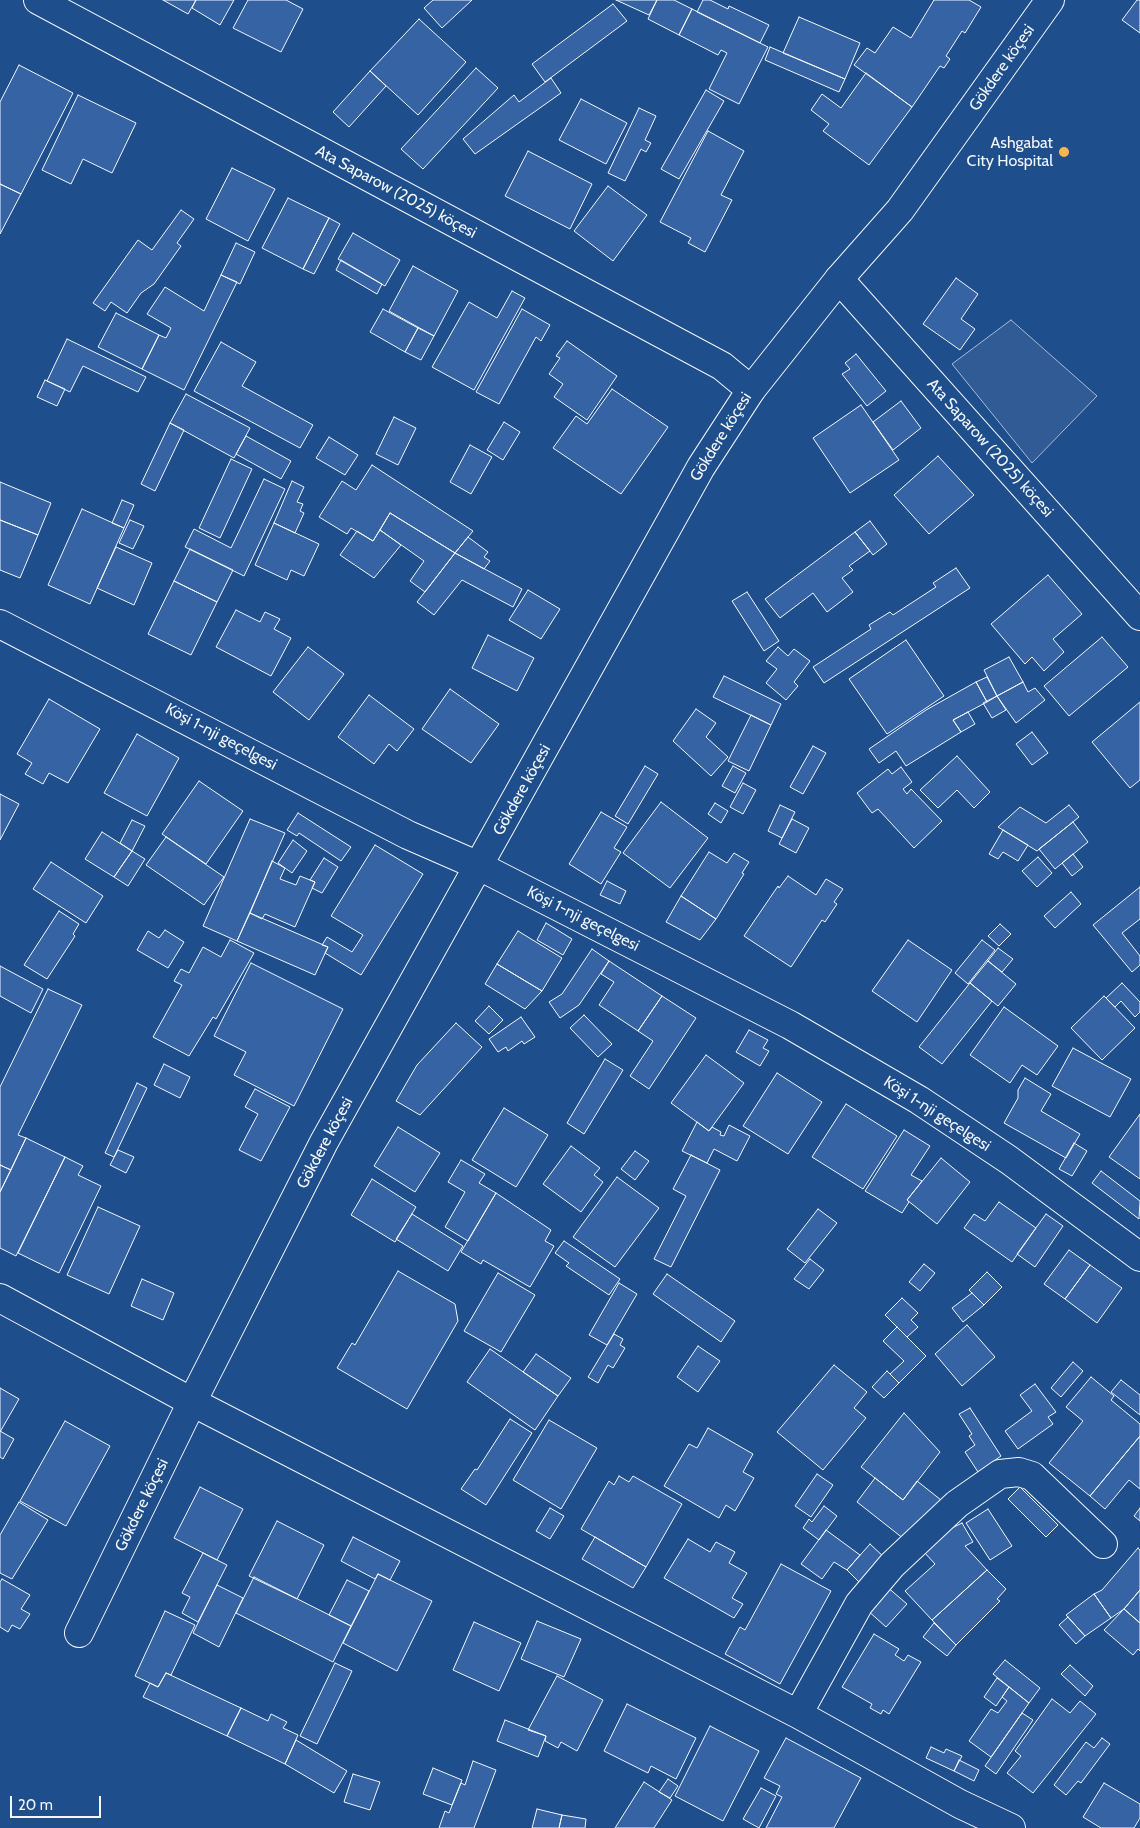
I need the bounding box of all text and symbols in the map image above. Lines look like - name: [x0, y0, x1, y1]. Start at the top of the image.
- street label: Gökdere köçesi: [965, 21, 1039, 115]
- place label: Ashgabat City Hospital: [967, 133, 1053, 171]
- street label: Ata Saparow (2025) köçesi: [312, 141, 480, 243]
- marker: Ashgabat City Hospital: [1057, 145, 1071, 159]
- street label: Ata Saparow (2025) köçesi: [923, 375, 1057, 521]
- street label: Gökdere köçesi: [686, 389, 756, 485]
- street label: Köşi 1-nji geçelgesi: [162, 699, 280, 775]
- street label: Gökdere köçesi: [489, 741, 555, 839]
- street label: Köşi 1-nji geçelgesi: [524, 882, 642, 956]
- street label: Köşi 1-nji geçelgesi: [880, 1072, 994, 1156]
- street label: Gökdere köçesi: [293, 1094, 357, 1192]
- street label: Gökdere köçesi: [111, 1455, 173, 1555]
- scale bar: [12, 1786, 104, 1818]
- text: 20 m: [18, 1796, 53, 1814]

